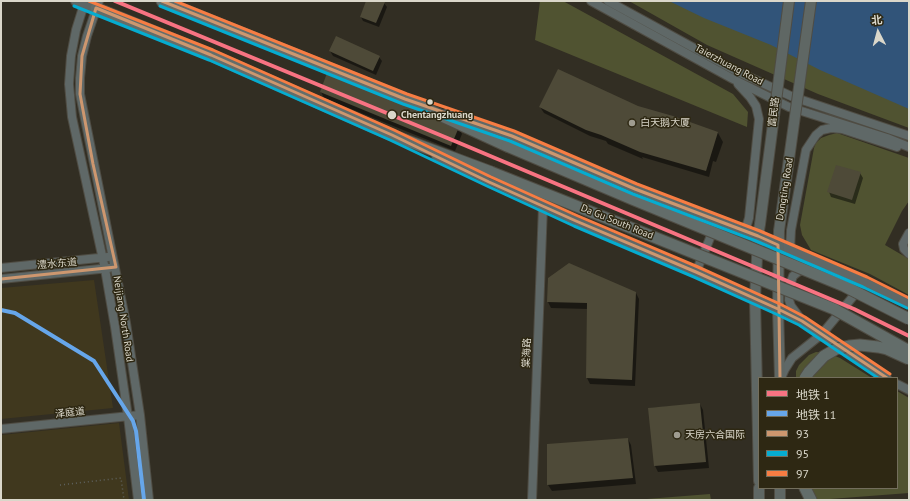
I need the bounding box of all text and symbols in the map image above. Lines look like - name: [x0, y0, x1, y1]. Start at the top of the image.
- north arrow: [858, 12, 898, 52]
- text: 北: [871, 13, 883, 28]
- street label: Taierzhuang Road: [693, 42, 765, 88]
- street label: 富民路: [766, 96, 782, 128]
- unlabelled marker: [425, 97, 435, 107]
- marker: Chentangzhuang: [386, 109, 398, 121]
- place label: Chentangzhuang: [401, 109, 473, 121]
- place label: 白天鹅大厦: [640, 117, 690, 129]
- marker: 白天鹅大厦: [627, 118, 637, 128]
- street label: Dongting Road: [774, 157, 796, 221]
- street label: Da Gu South Road: [579, 202, 655, 242]
- street label: 澧水东道: [37, 256, 77, 272]
- street label: Neijiang North Road: [110, 275, 136, 363]
- street label: 棠海路: [520, 338, 534, 368]
- legend: [758, 377, 898, 489]
- text: 地铁 1: [796, 387, 830, 402]
- street label: 泽庭道: [54, 405, 86, 421]
- text: 地铁 11: [796, 407, 836, 422]
- text: 93: [796, 426, 809, 441]
- place label: 天房六合国际: [685, 429, 745, 441]
- marker: 天房六合国际: [672, 430, 682, 440]
- text: 95: [796, 446, 809, 461]
- text: 97: [796, 466, 809, 481]

